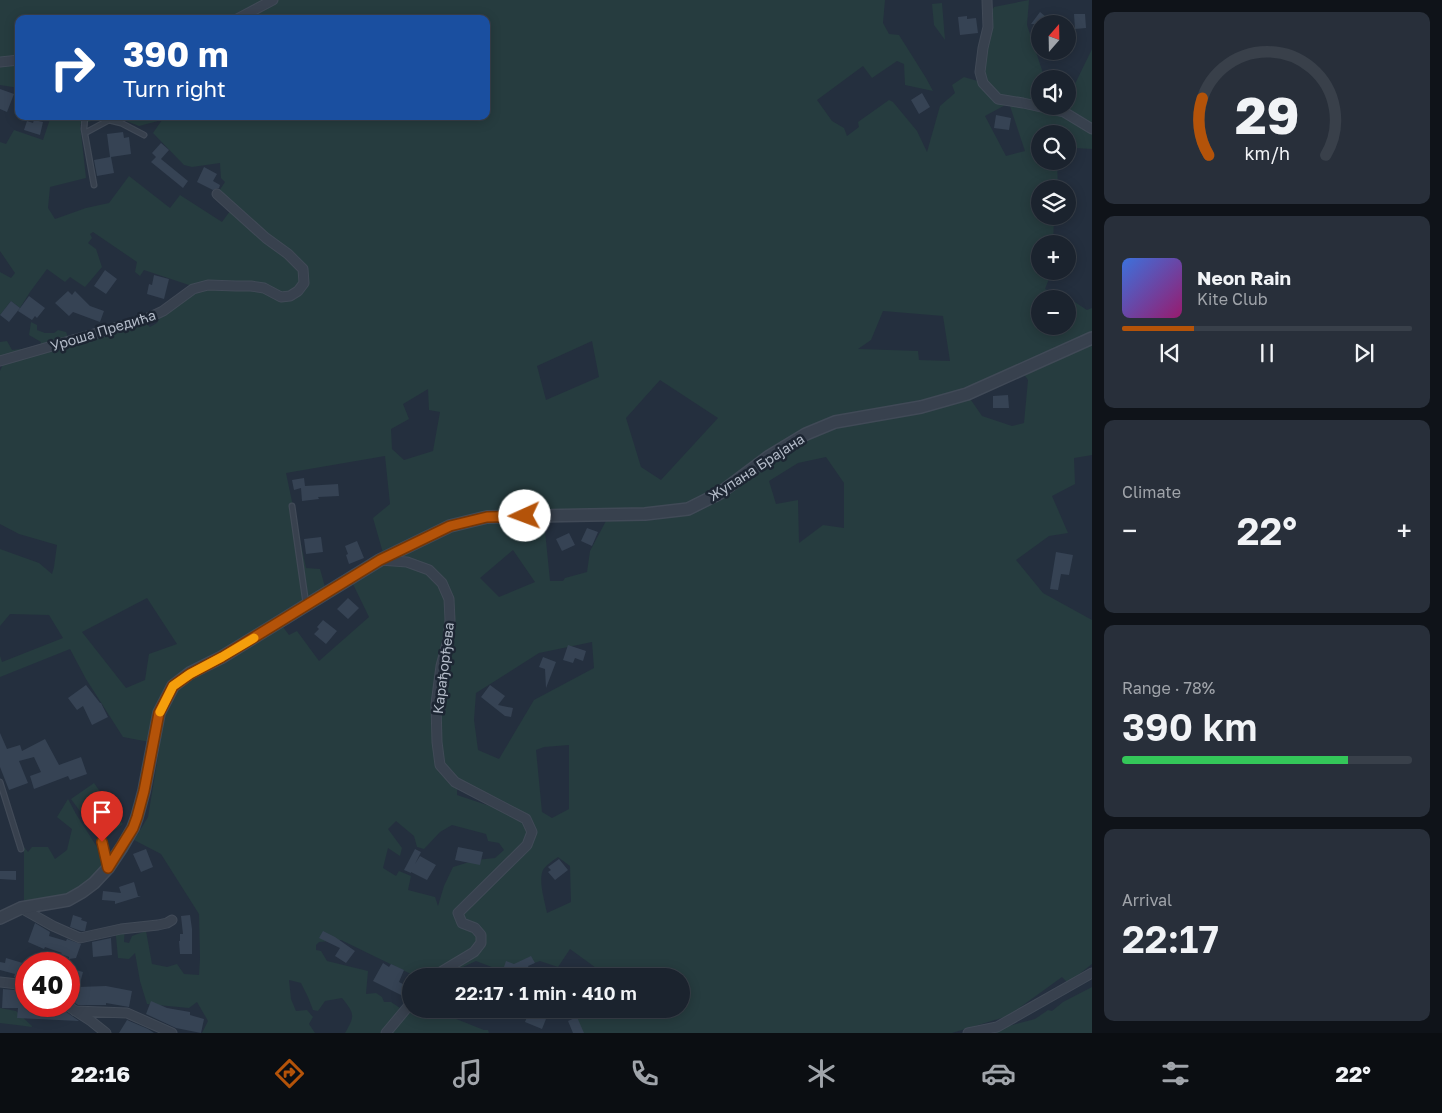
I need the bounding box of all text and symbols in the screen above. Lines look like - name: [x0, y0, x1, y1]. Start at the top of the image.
- north arrow: [1031, 15, 1076, 60]
- map controls: [1031, 15, 1076, 335]
- text: 390 m: [123, 33, 229, 75]
- icon: right: [40, 35, 105, 100]
- button: sound: [1031, 70, 1076, 115]
- text: Turn right: [123, 75, 226, 102]
- text: 29: [1235, 83, 1299, 145]
- button: search: [1031, 125, 1076, 170]
- text: km/h: [1244, 142, 1290, 164]
- button: layers: [1031, 180, 1076, 225]
- button: +: [1031, 235, 1076, 280]
- text: Neon Rain: [1197, 266, 1291, 289]
- text: Kite Club: [1197, 289, 1268, 309]
- button: −: [1031, 290, 1076, 335]
- street label: Уроша Предића: [48, 306, 158, 354]
- icon: previous: [1156, 339, 1184, 367]
- icon: pause: [1253, 339, 1281, 367]
- icon: next: [1350, 339, 1378, 367]
- street label: Жупана Брајана: [705, 430, 807, 504]
- text: Climate: [1122, 482, 1181, 502]
- position arrow: [498, 489, 550, 541]
- text: 22°: [1237, 508, 1297, 553]
- text: −: [1122, 514, 1137, 547]
- text: +: [1397, 514, 1412, 547]
- street label: Карађорђева: [429, 621, 457, 715]
- text: Range · 78%: [1122, 678, 1215, 698]
- text: 390 km: [1122, 704, 1258, 749]
- pin: [81, 791, 123, 842]
- icon: arrive: [88, 798, 116, 826]
- text: Arrival: [1122, 890, 1172, 910]
- text: 22:17: [1122, 916, 1219, 961]
- speed limit sign: 40: [15, 952, 80, 1017]
- text: 22:17 · 1 min · 410 m: [455, 981, 637, 1004]
- icon: directions: [272, 1056, 307, 1091]
- icon: music: [450, 1056, 485, 1091]
- icon: phone: [627, 1056, 662, 1091]
- icon: climate: [804, 1056, 839, 1091]
- icon: car: [981, 1056, 1016, 1091]
- icon: filters: [1158, 1056, 1193, 1091]
- text: 22:16: [71, 1060, 130, 1087]
- text: 22°: [1335, 1060, 1371, 1087]

